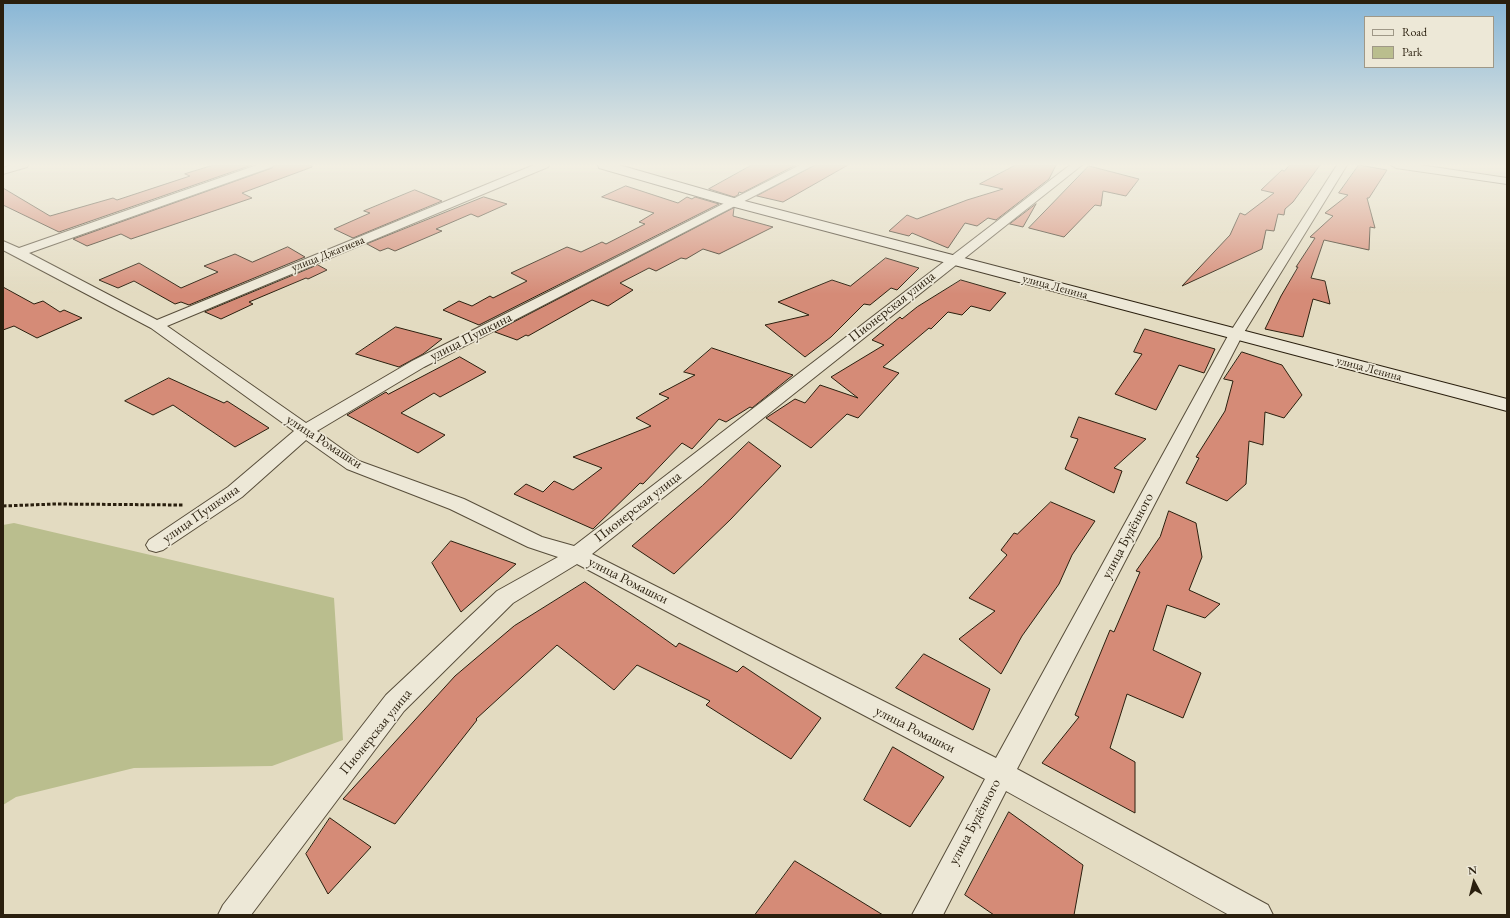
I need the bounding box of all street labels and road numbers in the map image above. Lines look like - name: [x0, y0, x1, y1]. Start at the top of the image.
- street label: улица Джатиева: [289, 233, 367, 275]
- street label: Пионерская улица: [845, 268, 939, 346]
- street label: улица Ленина: [1021, 271, 1089, 303]
- street label: улица Пушкина: [427, 309, 515, 365]
- street label: улица Ленина: [1335, 353, 1403, 385]
- street label: улица Ромашки: [283, 411, 365, 473]
- street label: Пионерская улица: [591, 468, 685, 546]
- street label: улица Пушкина: [159, 481, 243, 547]
- street label: улица Будённого: [1098, 490, 1158, 582]
- street label: улица Ромашки: [585, 554, 671, 608]
- street label: Пионерская улица: [336, 686, 416, 778]
- street label: улица Ромашки: [872, 703, 958, 757]
- street label: улица Будённого: [945, 776, 1005, 868]

